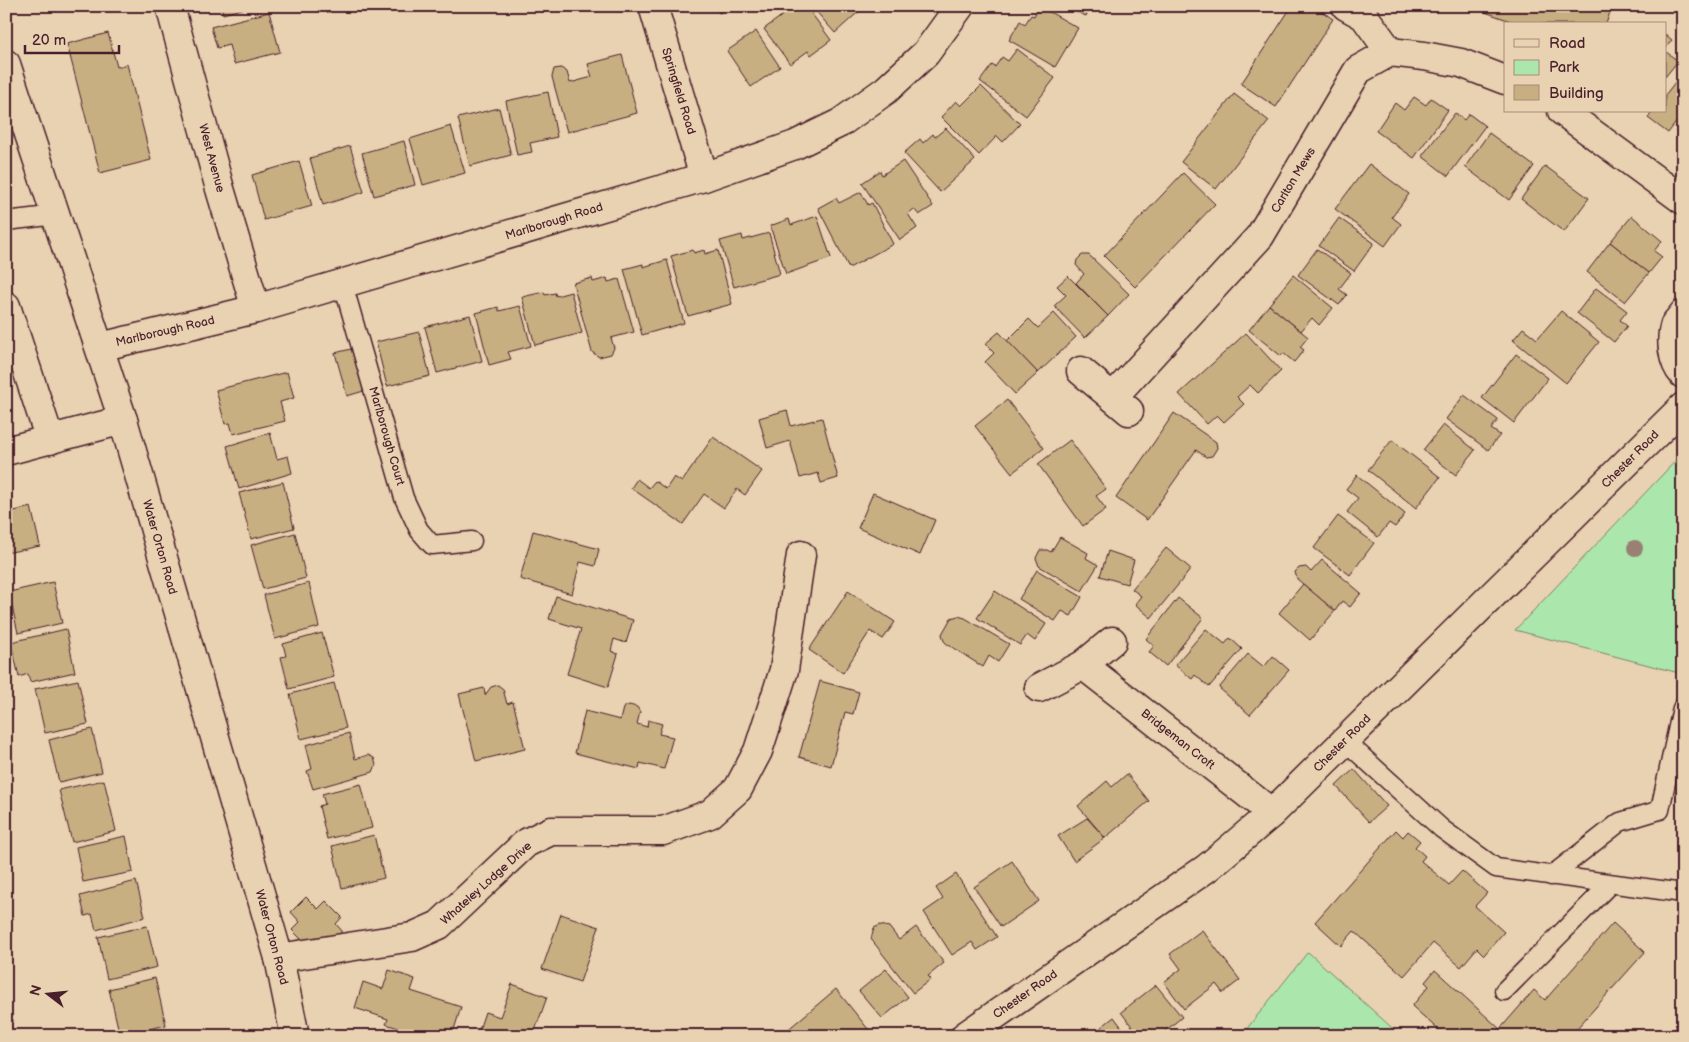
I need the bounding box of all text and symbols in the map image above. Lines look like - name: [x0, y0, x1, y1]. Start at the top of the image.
- scale bar: [25, 22, 119, 54]
- legend: [1504, 22, 1666, 112]
- text: 20 m: [32, 31, 66, 50]
- text: Road: [1549, 34, 1585, 53]
- street label: Springfield Road: [658, 46, 699, 136]
- text: Park: [1549, 58, 1580, 77]
- text: Building: [1549, 84, 1604, 103]
- street label: West Avenue: [195, 122, 228, 194]
- street label: Carlton Mews: [1268, 145, 1319, 216]
- street label: Marlborough Road: [504, 200, 605, 243]
- street label: Marlborough Road: [114, 313, 216, 350]
- street label: Marlborough Court: [365, 385, 408, 488]
- street label: Chester Road: [1598, 427, 1662, 491]
- street label: Water Orton Road: [139, 498, 180, 596]
- street label: Bridgeman Croft: [1138, 706, 1218, 773]
- street label: Chester Road: [1310, 711, 1374, 775]
- street label: Whateley Lodge Drive: [438, 838, 535, 928]
- street label: Water Orton Road: [252, 888, 291, 986]
- street label: Chester Road: [990, 967, 1061, 1022]
- north arrow: [22, 970, 72, 1020]
- text: N: [26, 983, 46, 998]

